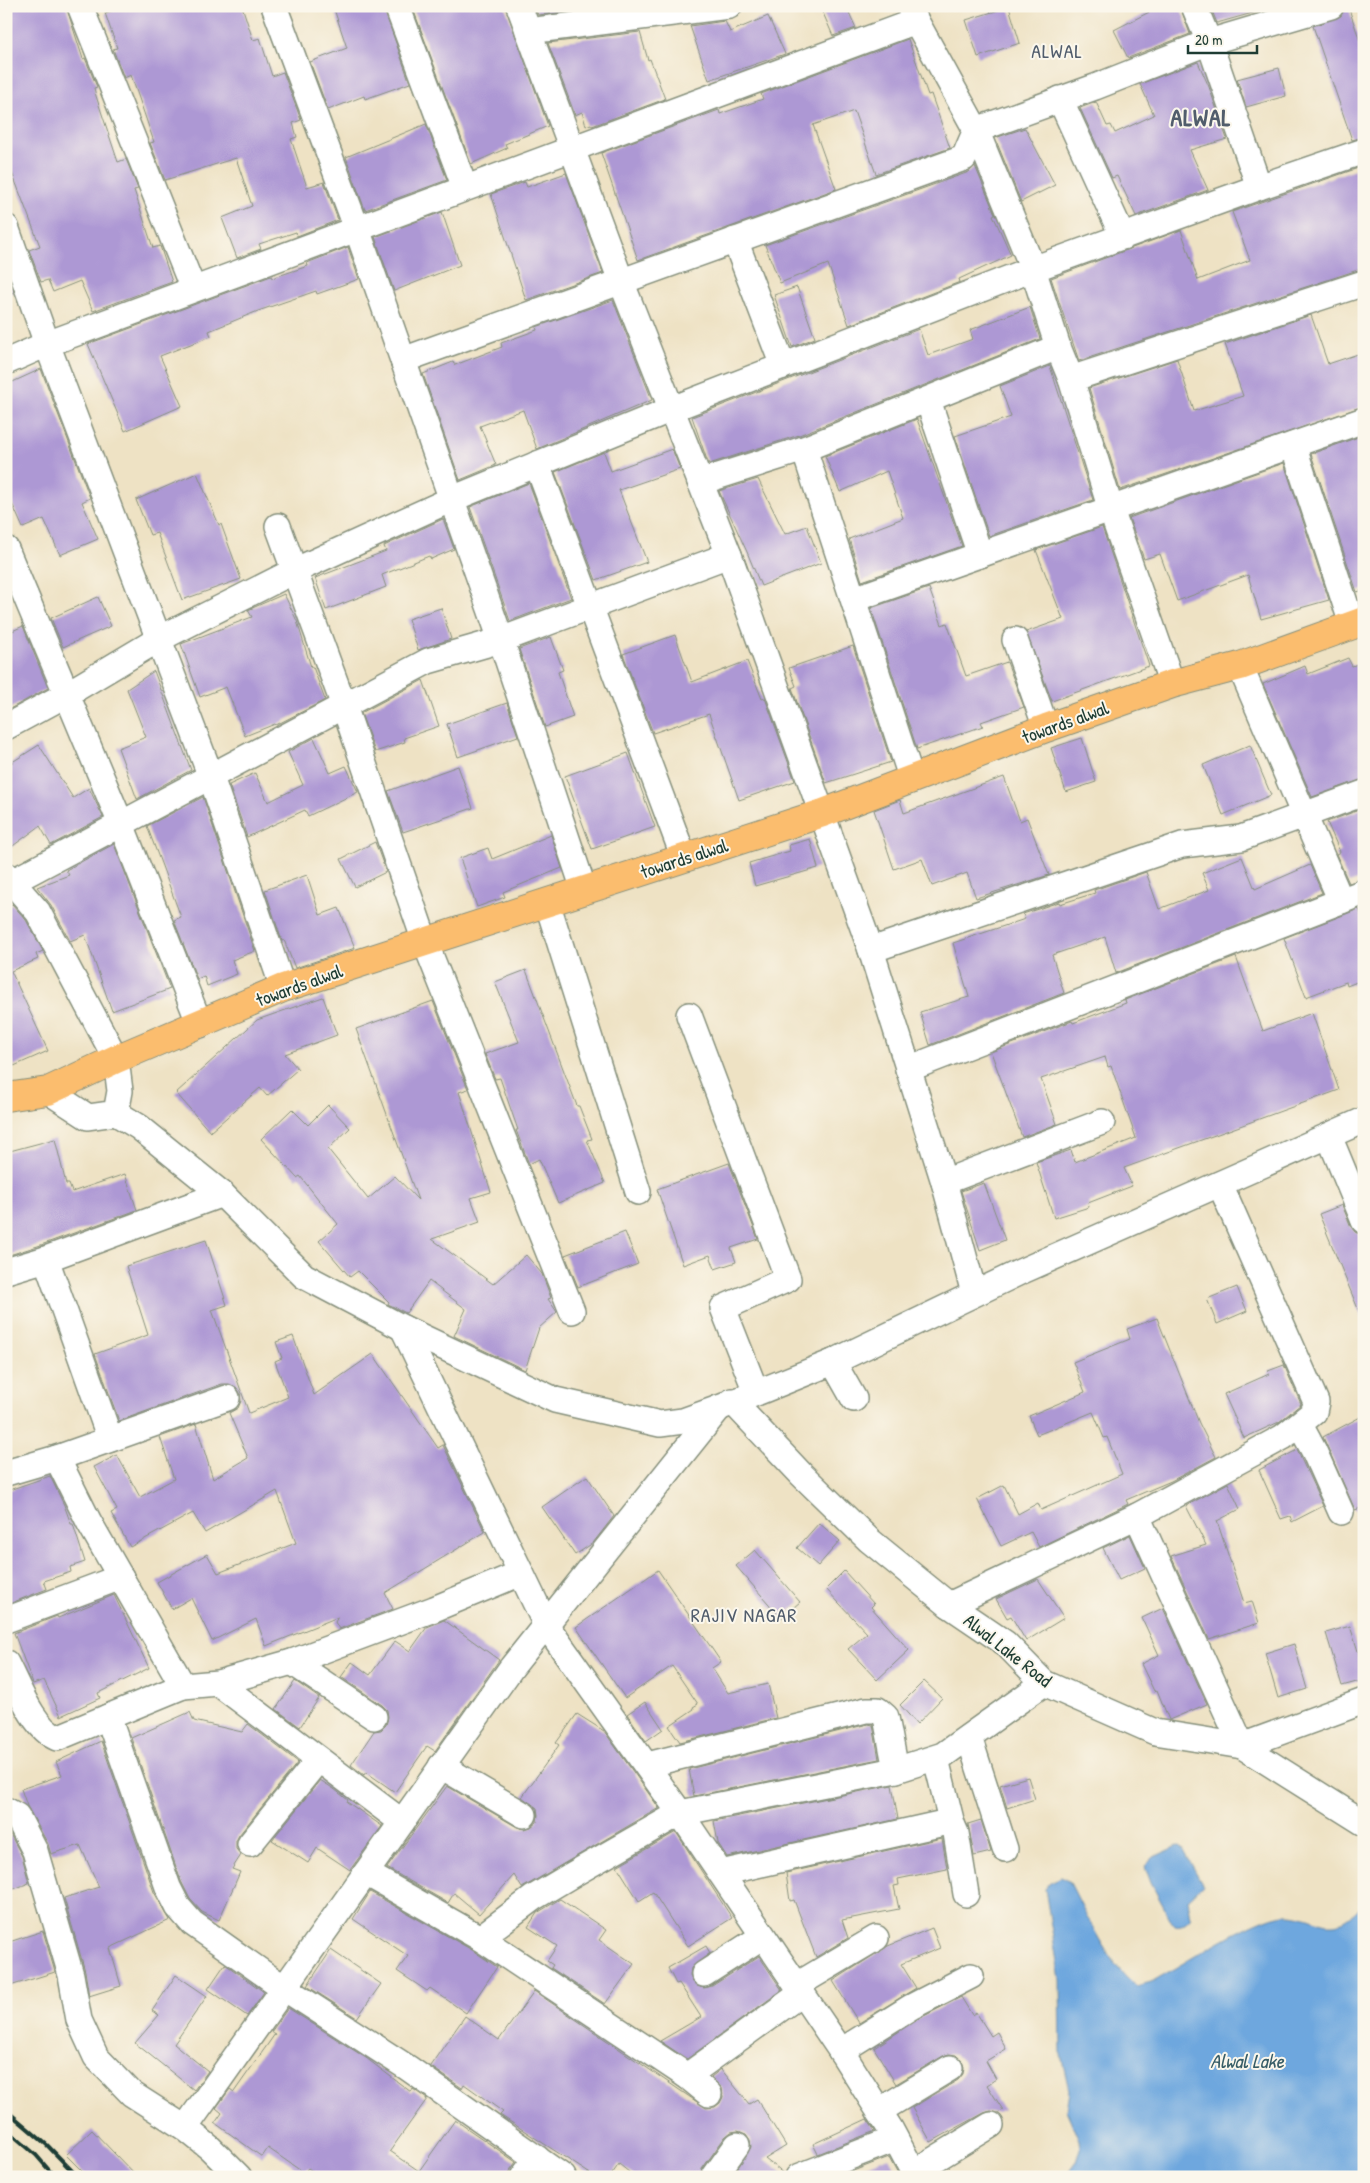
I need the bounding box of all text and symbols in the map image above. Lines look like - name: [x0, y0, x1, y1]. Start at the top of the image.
- scale bar: [1188, 22, 1256, 54]
- text: 20 m: [1195, 29, 1222, 50]
- district label: ALWAL: [1031, 37, 1083, 64]
- district label: ALWAL: [1170, 101, 1232, 133]
- street label: towards alwal: [1018, 694, 1113, 750]
- street label: towards alwal: [637, 831, 732, 884]
- street label: towards alwal: [252, 957, 347, 1013]
- district label: RAJIV NAGAR: [691, 1601, 797, 1628]
- street label: Alwal Lake Road: [958, 1607, 1058, 1693]
- water label: Alwal Lake: [1210, 2047, 1285, 2074]

